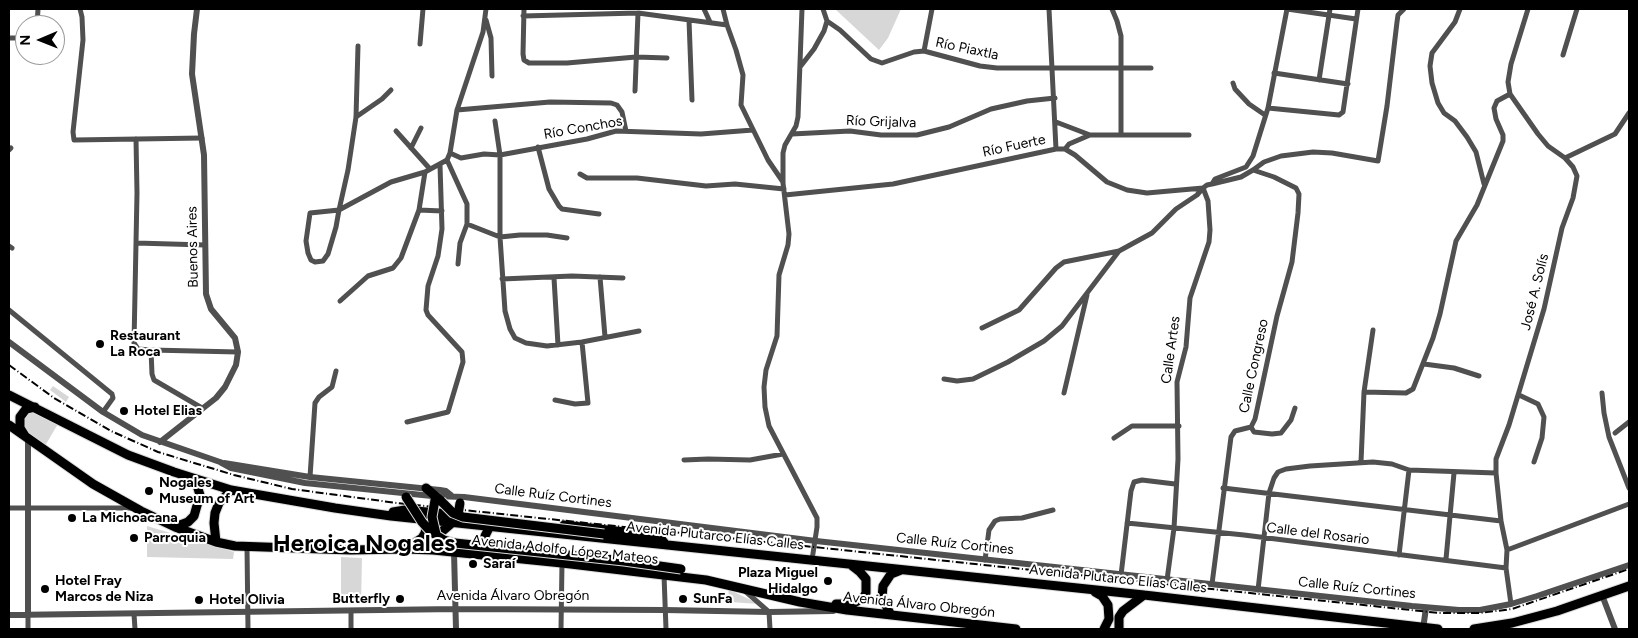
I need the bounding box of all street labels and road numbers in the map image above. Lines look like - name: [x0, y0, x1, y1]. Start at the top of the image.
- street label: Río Piaxtla: [934, 34, 1000, 64]
- street label: Río Grijalva: [846, 112, 916, 132]
- street label: Río Conchos: [542, 113, 624, 143]
- street label: Río Fuerte: [981, 131, 1047, 161]
- street label: Buenos Aires: [184, 206, 202, 288]
- street label: José A. Solís: [1517, 252, 1553, 332]
- street label: Calle Artes: [1158, 315, 1184, 385]
- street label: Calle Congreso: [1236, 317, 1272, 415]
- street label: Calle Ruíz Cortines: [493, 480, 613, 512]
- street label: Avenida Plutarco Elías Calles: [625, 518, 805, 554]
- street label: Calle del Rosario: [1266, 519, 1370, 549]
- street label: Calle Ruíz Cortines: [895, 529, 1015, 559]
- street label: Avenida Adolfo López Mateos: [471, 532, 659, 568]
- street label: Avenida Plutarco Elías Calles: [1028, 561, 1208, 597]
- street label: Calle Ruíz Cortines: [1297, 573, 1417, 603]
- street label: Avenida Álvaro Obregón: [437, 588, 589, 604]
- street label: Avenida Álvaro Obregón: [842, 589, 996, 621]

